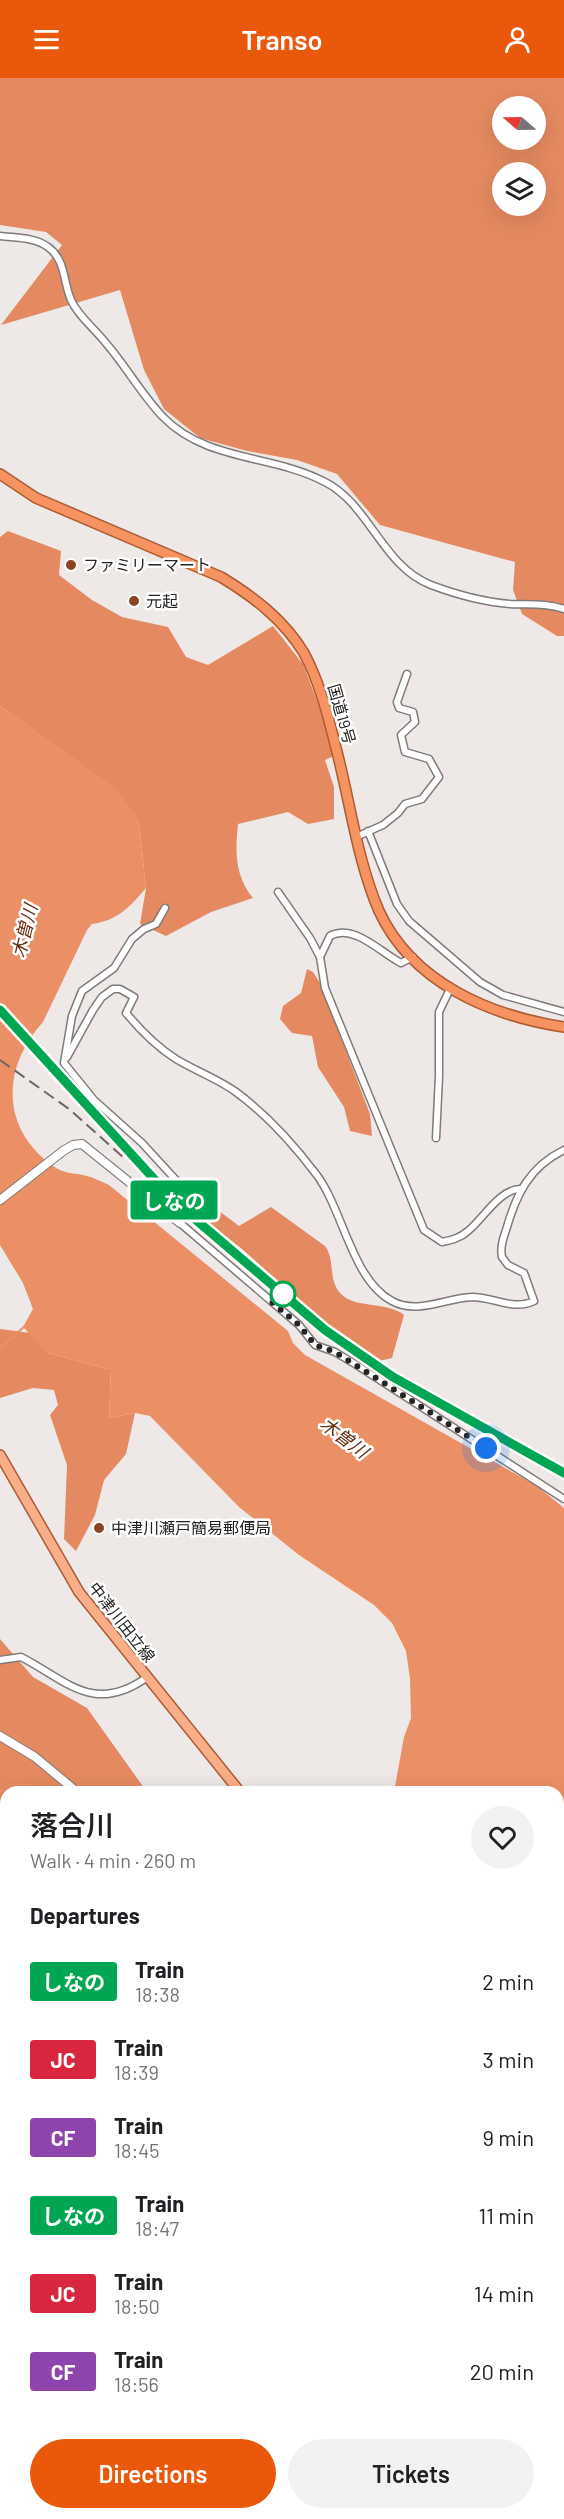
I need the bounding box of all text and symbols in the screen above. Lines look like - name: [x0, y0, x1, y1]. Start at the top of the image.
- icon: menu: [30, 23, 63, 56]
- text: Transo: [241, 23, 323, 55]
- icon: person: [501, 23, 534, 56]
- north arrow: [492, 96, 546, 150]
- map controls: [492, 96, 546, 216]
- button: layers: [492, 162, 546, 216]
- place label: ファミリーマート: [83, 555, 211, 574]
- marker: ファミリーマート: [64, 558, 78, 572]
- place label: 元起: [146, 591, 178, 610]
- marker: 元起: [127, 594, 141, 608]
- street label: 国道19号: [325, 681, 360, 746]
- water label: 木曽川: [7, 900, 42, 960]
- line badge: しなの: [140, 1180, 208, 1220]
- text: しなの: [143, 1188, 206, 1213]
- unlabelled marker: [270, 1281, 296, 1307]
- water label: 木曽川: [316, 1412, 374, 1463]
- your location: [471, 1433, 501, 1463]
- place label: 中津川瀬戸簡易郵便局: [111, 1518, 271, 1537]
- marker: 中津川瀬戸簡易郵便局: [92, 1521, 106, 1535]
- street label: 中津川田立線: [85, 1578, 159, 1665]
- button: heart: [471, 1806, 534, 1869]
- text: 落合川: [30, 1808, 114, 1842]
- text: Walk · 4 min · 260 m: [30, 1848, 196, 1872]
- text: Departures: [30, 1902, 140, 1928]
- text: Train: [135, 1956, 184, 1982]
- text: 2 min: [482, 1968, 534, 1994]
- text: しなの: [42, 1969, 105, 1994]
- text: 18:38: [135, 1982, 180, 2006]
- text: Train: [114, 2034, 163, 2060]
- text: 3 min: [483, 2046, 534, 2072]
- text: JC: [51, 2047, 75, 2072]
- text: 18:39: [114, 2060, 159, 2084]
- text: Train: [114, 2112, 163, 2138]
- text: 9 min: [482, 2124, 534, 2150]
- text: CF: [51, 2125, 75, 2150]
- text: 18:45: [114, 2138, 160, 2162]
- text: Train: [135, 2190, 184, 2216]
- text: 11 min: [478, 2202, 534, 2228]
- text: しなの: [42, 2203, 105, 2228]
- text: 18:47: [135, 2216, 179, 2240]
- text: Train: [114, 2268, 163, 2294]
- text: 14 min: [474, 2280, 534, 2306]
- text: JC: [51, 2281, 75, 2306]
- text: 18:50: [114, 2294, 160, 2318]
- text: Train: [114, 2346, 163, 2372]
- text: 20 min: [470, 2358, 534, 2384]
- text: CF: [51, 2359, 75, 2384]
- text: 18:56: [114, 2372, 159, 2396]
- button: Directions: [30, 2439, 276, 2508]
- button: Tickets: [288, 2439, 534, 2508]

